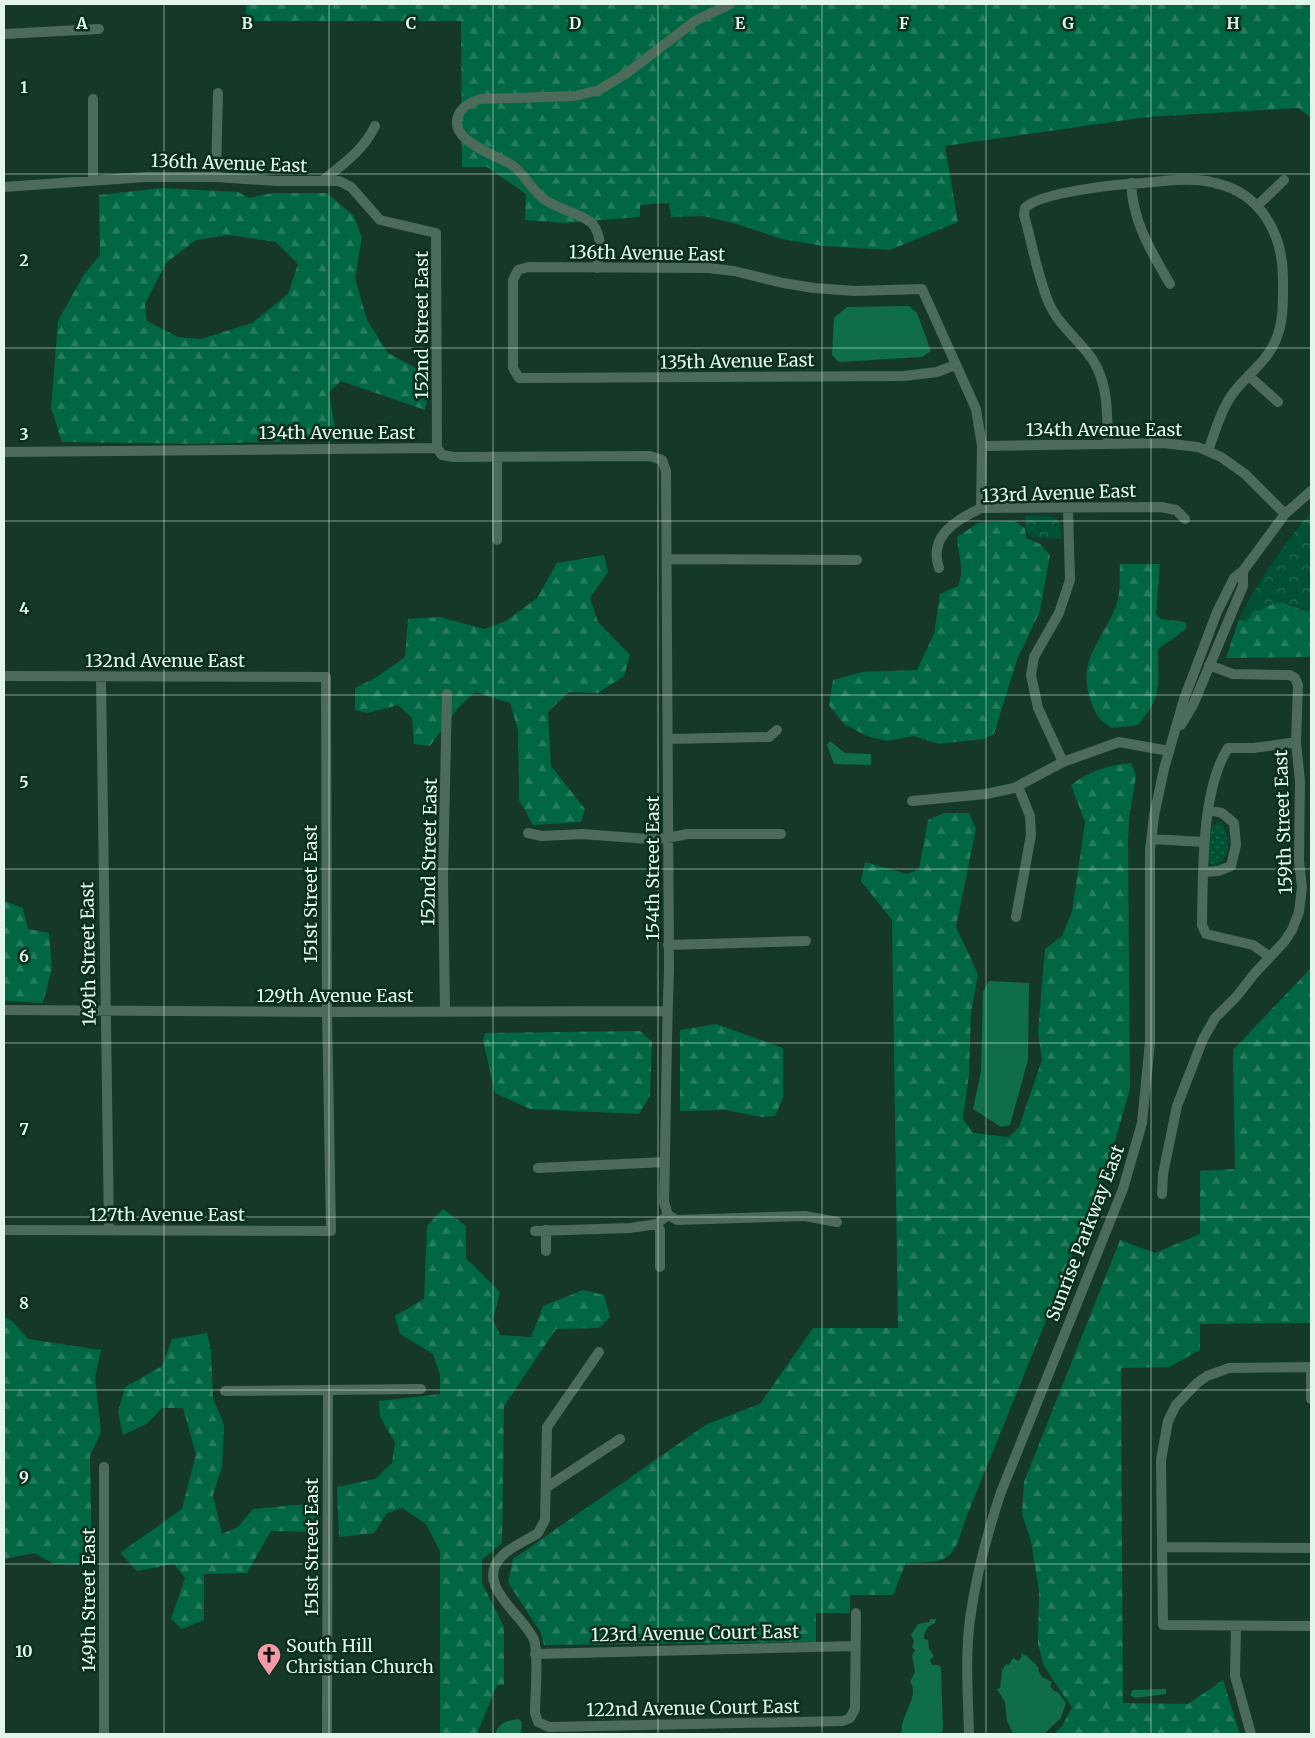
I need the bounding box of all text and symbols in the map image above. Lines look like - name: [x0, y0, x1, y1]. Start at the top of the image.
- text: A: [75, 13, 88, 33]
- text: B: [241, 13, 253, 33]
- text: C: [406, 13, 416, 33]
- text: D: [569, 13, 581, 33]
- text: E: [735, 13, 746, 33]
- text: F: [899, 13, 909, 33]
- text: G: [1062, 13, 1074, 33]
- text: H: [1226, 13, 1240, 33]
- text: 1: [20, 77, 28, 97]
- street label: 136th Avenue East: [150, 149, 308, 177]
- street label: 136th Avenue East: [569, 240, 725, 266]
- text: 2: [19, 250, 29, 270]
- street label: 152nd Street East: [410, 251, 433, 399]
- street label: 135th Avenue East: [659, 348, 815, 374]
- street label: 134th Avenue East: [1026, 418, 1182, 441]
- street label: 134th Avenue East: [259, 421, 415, 444]
- text: 3: [19, 424, 29, 444]
- street label: 133rd Avenue East: [981, 479, 1137, 507]
- text: 4: [19, 598, 29, 618]
- street label: 132nd Avenue East: [85, 649, 245, 672]
- street label: 159th Street East: [1269, 749, 1297, 895]
- text: 5: [19, 772, 29, 792]
- street label: 152nd Street East: [416, 778, 442, 926]
- street label: 154th Street East: [641, 796, 664, 940]
- street label: 151st Street East: [299, 825, 322, 963]
- street label: 149th Street East: [75, 882, 101, 1026]
- text: 6: [19, 946, 29, 966]
- street label: 129th Avenue East: [256, 984, 414, 1007]
- text: 7: [19, 1119, 29, 1139]
- street label: Sunrise Parkway East: [1041, 1142, 1129, 1324]
- street label: 127th Avenue East: [89, 1203, 245, 1226]
- text: 8: [19, 1293, 29, 1313]
- text: 9: [19, 1467, 29, 1487]
- street label: 151st Street East: [300, 1478, 323, 1616]
- street label: 149th Street East: [77, 1528, 100, 1672]
- street label: 123rd Avenue Court East: [591, 1620, 799, 1646]
- place label: South Hill Christian Church: [286, 1634, 434, 1678]
- text: 10: [15, 1641, 33, 1661]
- church icon: South Hill Christian Church: [256, 1642, 282, 1676]
- street label: 122nd Avenue Court East: [586, 1695, 800, 1721]

